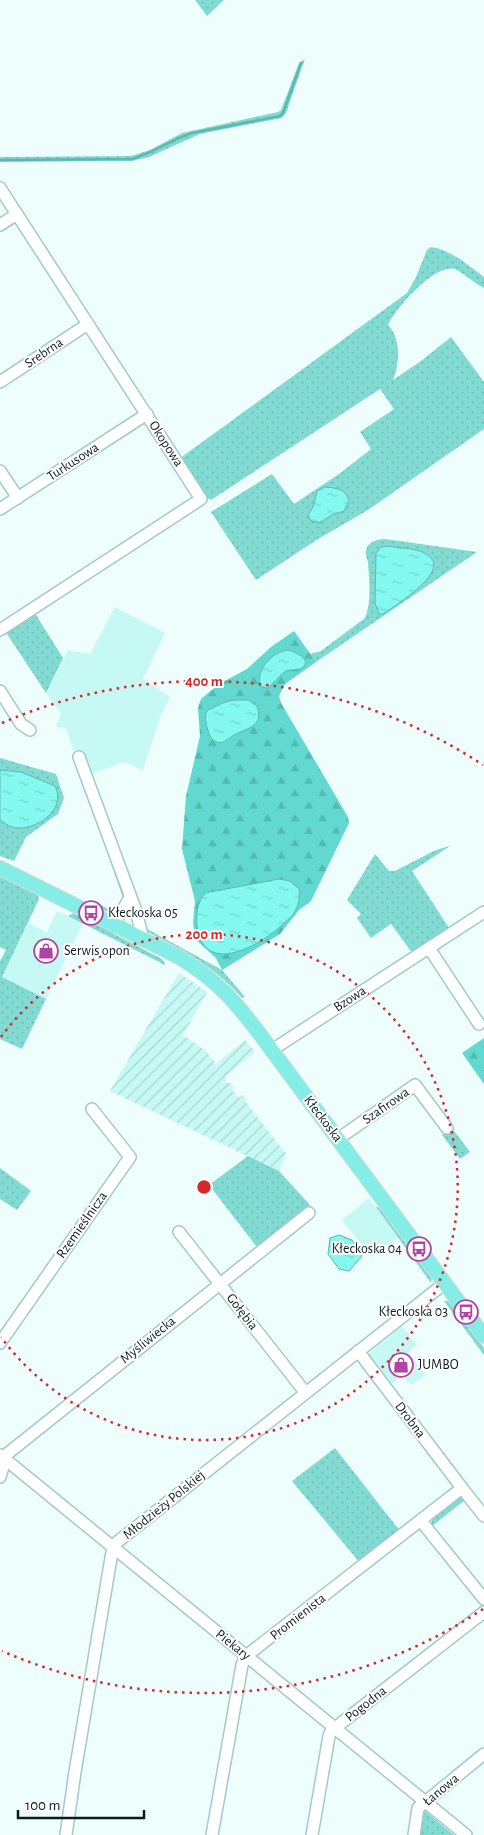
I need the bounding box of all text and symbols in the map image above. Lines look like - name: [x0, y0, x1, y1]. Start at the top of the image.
- street label: Srebrna: [22, 335, 66, 371]
- street label: Okopowa: [146, 419, 186, 470]
- street label: Turkusowa: [45, 440, 102, 484]
- text: 400 m: [185, 674, 223, 689]
- bus stop icon: Kłeckoska 05: [78, 900, 104, 926]
- place label: Kłeckoska 05: [108, 906, 178, 920]
- text: 200 m: [185, 927, 223, 942]
- shop icon: Serwis opon: [33, 938, 59, 964]
- place label: Serwis opon: [64, 944, 130, 958]
- street label: Bzowa: [331, 983, 369, 1014]
- street label: Szafirowa: [360, 1085, 412, 1127]
- street label: Kłeckoska: [301, 1093, 345, 1145]
- centre of rings: [195, 1178, 213, 1196]
- street label: Rzemieślnicza: [54, 1189, 110, 1261]
- bus stop icon: Kłeckoska 04: [406, 1236, 432, 1262]
- place label: Kłeckoska 04: [332, 1242, 402, 1256]
- street label: Gołębia: [224, 1291, 261, 1333]
- bus stop icon: Kłeckoska 03: [453, 1299, 479, 1325]
- place label: Kłeckoska 03: [379, 1305, 448, 1319]
- street label: Myśliwiecka: [118, 1313, 178, 1366]
- shop icon: JUMBO: [388, 1352, 414, 1378]
- place label: JUMBO: [418, 1358, 459, 1372]
- street label: Drobna: [392, 1399, 428, 1441]
- street label: Młodzieży Polskiej: [120, 1468, 208, 1542]
- street label: Promienista: [268, 1591, 329, 1643]
- street label: Piekary: [213, 1627, 253, 1663]
- street label: Pogodna: [343, 1683, 390, 1724]
- street label: Łanowa: [420, 1771, 462, 1809]
- scale bar: [18, 1788, 144, 1820]
- text: 100 m: [25, 1798, 60, 1813]

